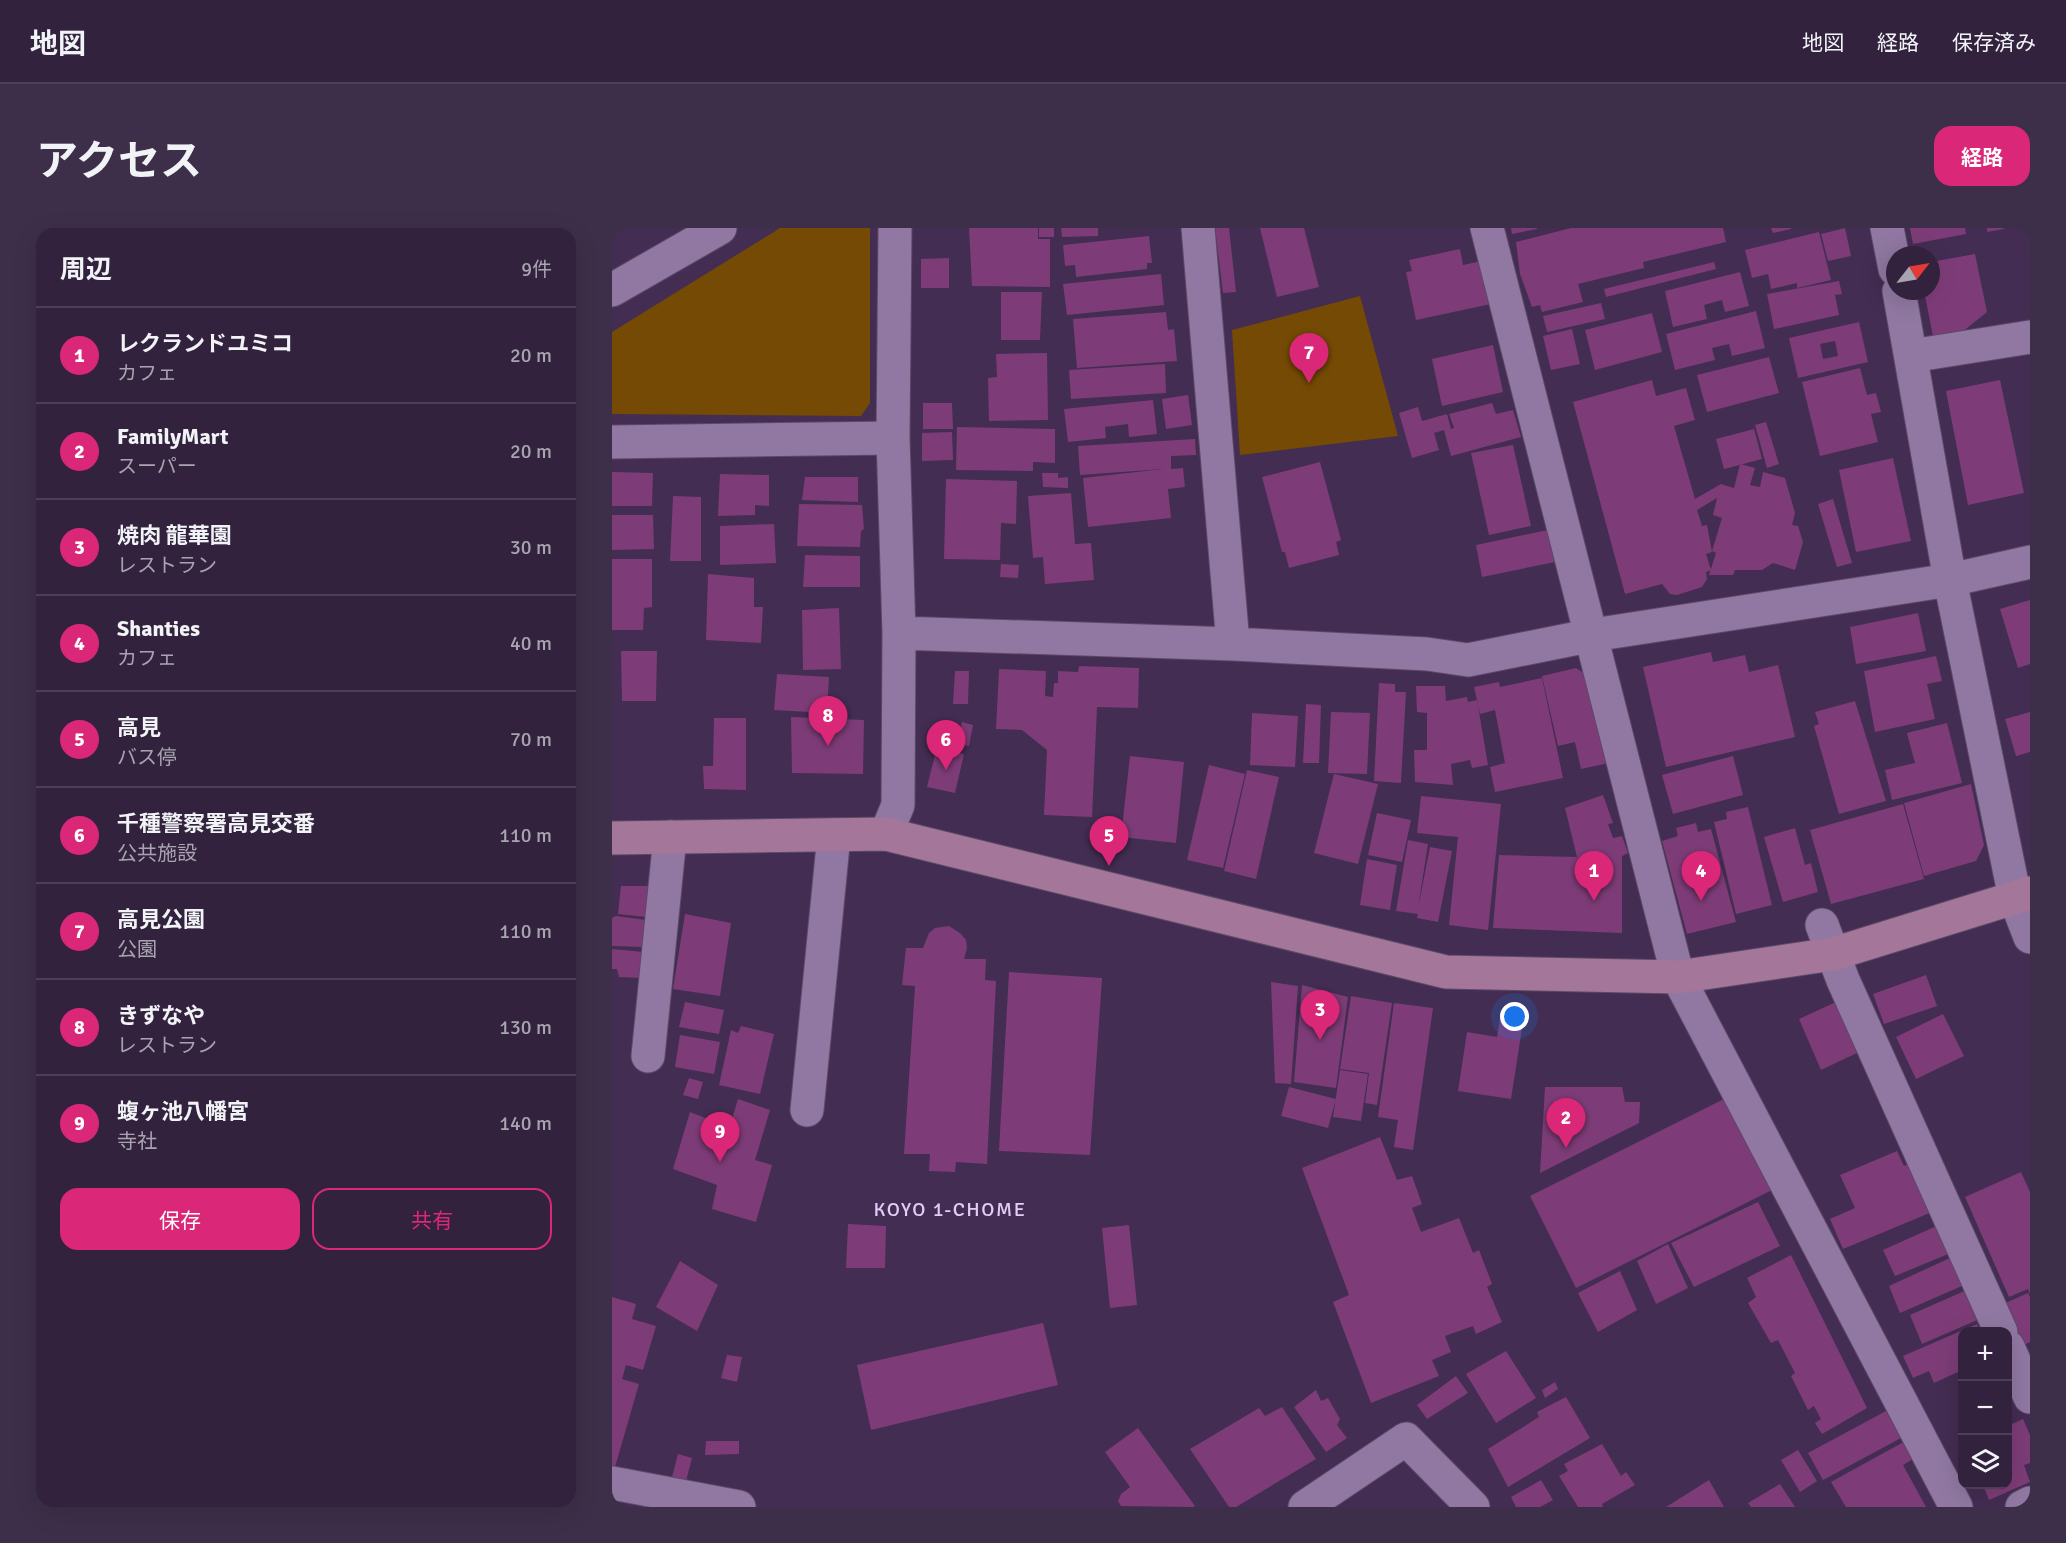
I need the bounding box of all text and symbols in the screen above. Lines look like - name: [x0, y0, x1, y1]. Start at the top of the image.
- text: 地図: [30, 27, 86, 61]
- text: 地図: [1802, 30, 1844, 56]
- text: 経路: [1877, 30, 1919, 56]
- text: 保存済み: [1952, 30, 2036, 56]
- button: 経路: [1934, 126, 2030, 186]
- text: アクセス: [36, 136, 202, 187]
- north arrow: [1886, 246, 1940, 300]
- text: 周辺: [60, 254, 112, 286]
- text: 9件: [521, 257, 552, 282]
- text: レクランドユミコ: [117, 330, 293, 357]
- pin: 7: [1290, 334, 1328, 383]
- text: 1: [74, 343, 85, 368]
- text: 20 m: [510, 343, 552, 368]
- text: カフェ: [117, 361, 177, 386]
- text: FamilyMart: [117, 423, 229, 450]
- text: 2: [74, 439, 85, 464]
- text: 20 m: [510, 439, 552, 464]
- text: スーパー: [117, 454, 197, 479]
- text: 焼肉 龍華園: [117, 522, 232, 549]
- text: 3: [74, 535, 85, 560]
- text: 30 m: [510, 535, 552, 560]
- text: レストラン: [117, 553, 217, 578]
- text: Shanties: [117, 615, 200, 642]
- text: 4: [74, 631, 85, 656]
- text: 40 m: [510, 631, 552, 656]
- text: カフェ: [117, 646, 177, 671]
- pin: 8: [808, 696, 848, 746]
- text: 高見: [117, 714, 161, 741]
- pin: 6: [926, 720, 966, 770]
- text: 5: [74, 727, 85, 752]
- text: 70 m: [510, 727, 552, 752]
- text: バス停: [117, 745, 177, 770]
- text: 千種警察署高見交番: [117, 810, 315, 837]
- pin: 5: [1090, 816, 1128, 866]
- text: 6: [74, 823, 85, 848]
- text: 110 m: [499, 823, 552, 848]
- text: 公共施設: [117, 841, 197, 866]
- pin: 1: [1574, 852, 1614, 901]
- pin: 4: [1682, 852, 1720, 901]
- text: 高見公園: [117, 906, 205, 933]
- text: 7: [74, 919, 85, 944]
- text: 110 m: [499, 919, 552, 944]
- text: 公園: [117, 937, 157, 962]
- pin: 3: [1300, 990, 1340, 1040]
- text: きずなや: [117, 1002, 205, 1029]
- your location: [1500, 1002, 1529, 1031]
- text: 8: [74, 1015, 85, 1040]
- text: 130 m: [499, 1015, 552, 1040]
- text: レストラン: [117, 1033, 217, 1058]
- text: 蝮ヶ池八幡宮: [117, 1098, 249, 1125]
- pin: 2: [1546, 1098, 1586, 1148]
- text: 9: [74, 1111, 85, 1136]
- text: 140 m: [499, 1111, 552, 1136]
- pin: 9: [700, 1112, 740, 1162]
- text: 寺社: [117, 1129, 157, 1154]
- button: 保存: [60, 1188, 300, 1250]
- button: 共有: [312, 1188, 552, 1250]
- district label: KOYO 1-CHOME: [873, 1197, 1027, 1222]
- map controls: [1958, 1327, 2012, 1489]
- button: +: [1958, 1327, 2012, 1381]
- button: −: [1958, 1381, 2012, 1435]
- button: layers: [1958, 1435, 2012, 1489]

